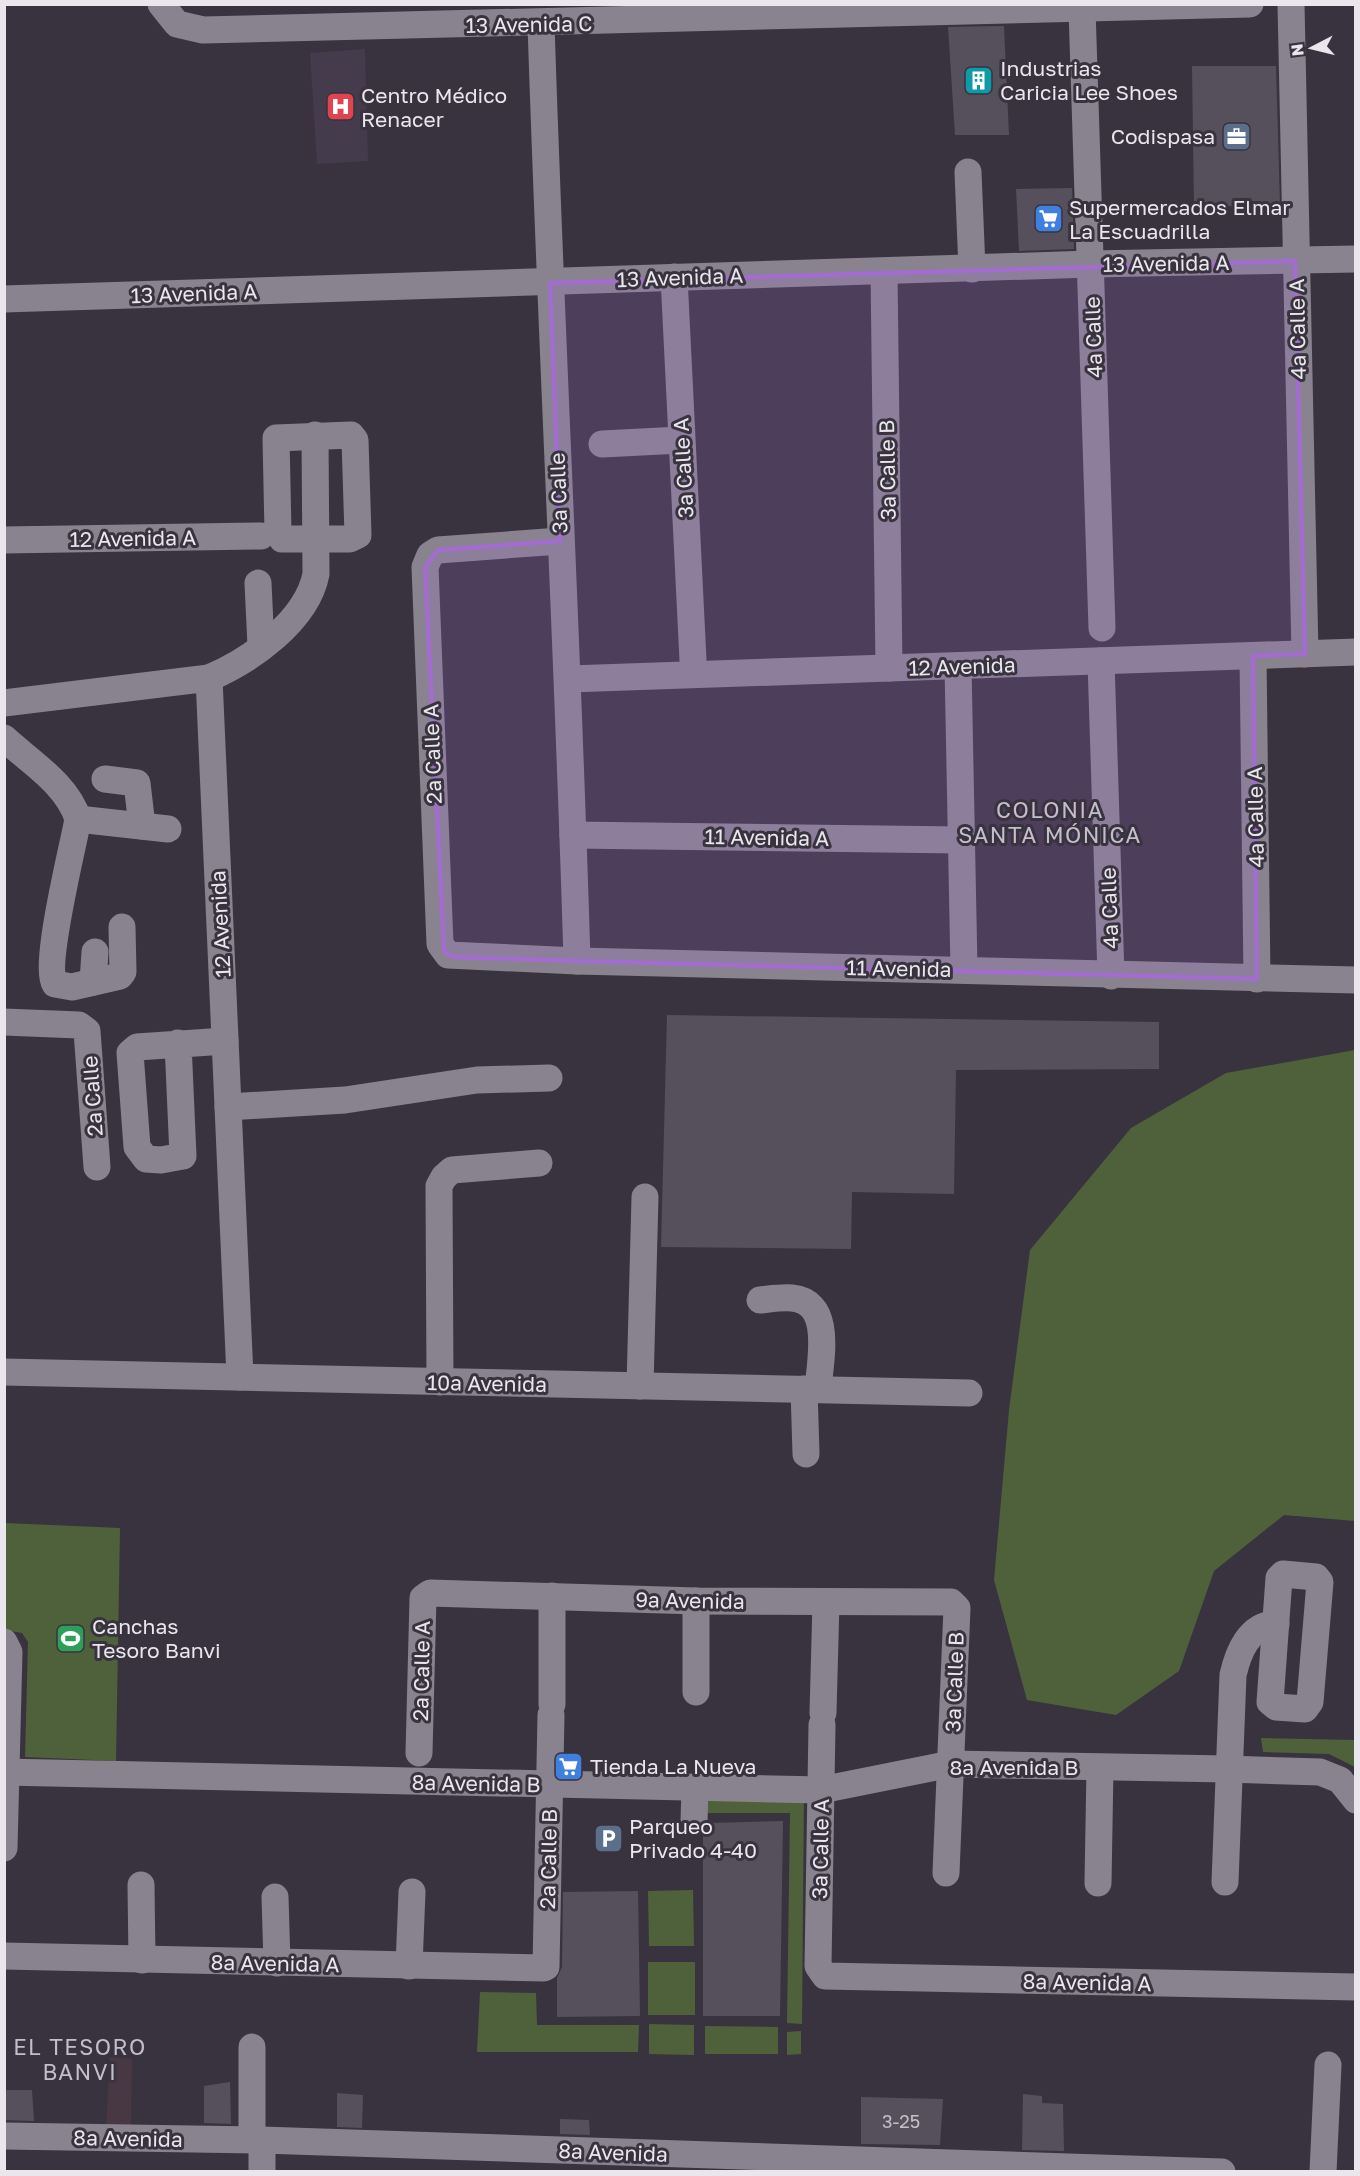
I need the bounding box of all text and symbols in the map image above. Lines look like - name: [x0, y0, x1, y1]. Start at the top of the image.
- street label: 13 Avenida C: [465, 10, 593, 38]
- north arrow: [1282, 18, 1342, 78]
- text: N: [1286, 43, 1308, 57]
- place label: Industrias Caricia Lee Shoes: [1000, 55, 1178, 105]
- building icon: Industrias Caricia Lee Shoes: [963, 64, 995, 96]
- place label: Centro Médico Renacer: [361, 82, 507, 132]
- hospital icon: Centro Médico Renacer: [324, 91, 356, 123]
- office icon: Codispasa: [1220, 120, 1252, 152]
- place label: Codispasa: [1111, 123, 1215, 149]
- place label: Supermercados Elmar La Escuadrilla: [1069, 194, 1291, 244]
- supermarket icon: Supermercados Elmar La Escuadrilla: [1032, 203, 1064, 235]
- street label: 13 Avenida A: [1102, 249, 1230, 277]
- street label: 13 Avenida A: [616, 262, 744, 292]
- street label: 13 Avenida A: [130, 278, 258, 308]
- street label: 4a Calle A: [1283, 278, 1311, 380]
- street label: 4a Calle: [1079, 296, 1107, 378]
- street label: 3a Calle A: [667, 417, 699, 519]
- street label: 3a Calle B: [873, 420, 901, 520]
- street label: 3a Calle: [544, 452, 572, 534]
- street label: 12 Avenida A: [69, 524, 197, 552]
- street label: 12 Avenida: [908, 651, 1016, 681]
- street label: 2a Calle A: [417, 703, 447, 805]
- street label: 4a Calle A: [1241, 766, 1269, 868]
- district label: COLONIA SANTA MÓNICA: [958, 796, 1142, 848]
- street label: 11 Avenida A: [704, 823, 830, 851]
- street label: 4a Calle: [1095, 867, 1123, 949]
- street label: 12 Avenida: [204, 870, 236, 978]
- street label: 11 Avenida: [846, 954, 952, 982]
- street label: 2a Calle: [76, 1055, 108, 1137]
- street label: 10a Avenida: [427, 1369, 547, 1397]
- street label: 9a Avenida: [635, 1586, 745, 1614]
- place label: Canchas Tesoro Banvi: [92, 1613, 221, 1663]
- street label: 2a Calle A: [407, 1621, 435, 1721]
- sports icon: Canchas Tesoro Banvi: [55, 1622, 87, 1654]
- street label: 3a Calle B: [939, 1631, 969, 1733]
- supermarket icon: Tienda La Nueva: [553, 1750, 585, 1782]
- place label: Tienda La Nueva: [590, 1753, 757, 1779]
- street label: 8a Avenida B: [950, 1754, 1078, 1780]
- street label: 8a Avenida B: [411, 1769, 541, 1797]
- street label: 3a Calle A: [806, 1799, 834, 1899]
- street label: 2a Calle B: [534, 1809, 562, 1909]
- place label: Parqueo Privado 4-40: [629, 1813, 757, 1863]
- parking icon: Parqueo Privado 4-40: [592, 1822, 624, 1854]
- street label: 8a Avenida A: [210, 1949, 340, 1977]
- street label: 8a Avenida A: [1022, 1968, 1152, 1996]
- district label: EL TESORO BANVI: [13, 2033, 147, 2085]
- house number: 3-25: [882, 2110, 920, 2132]
- street label: 8a Avenida: [73, 2124, 183, 2152]
- street label: 8a Avenida: [558, 2137, 668, 2167]

